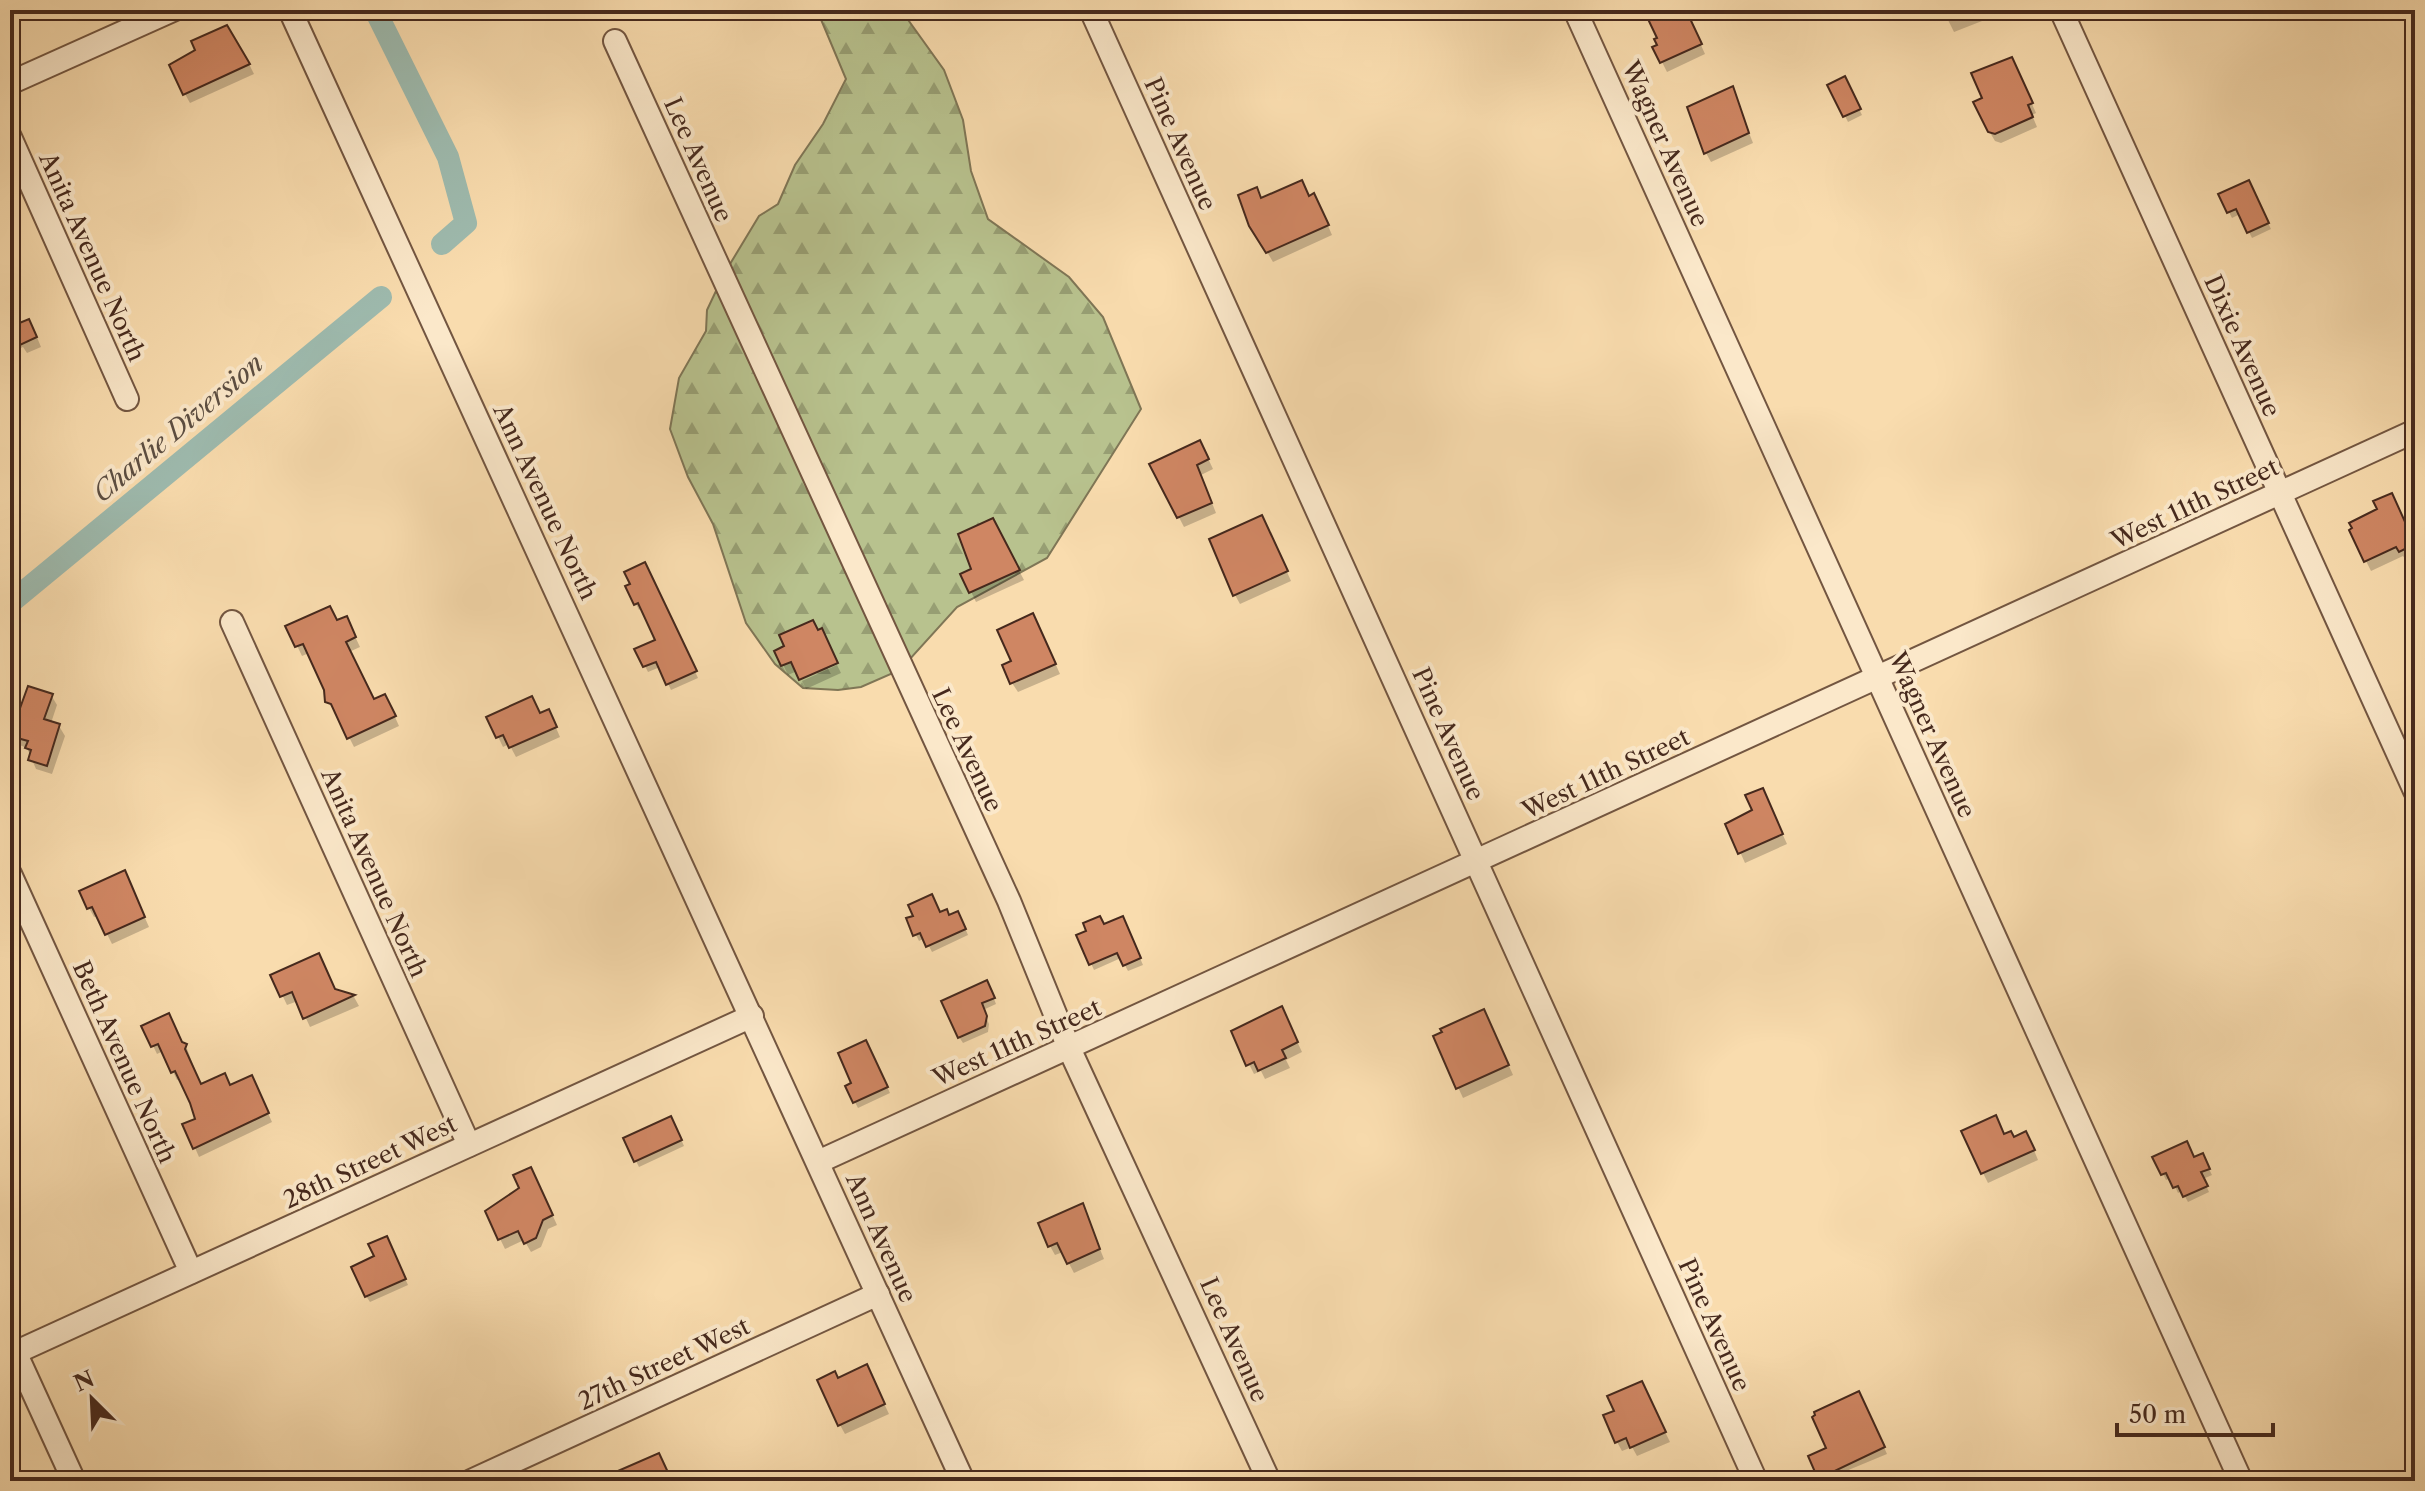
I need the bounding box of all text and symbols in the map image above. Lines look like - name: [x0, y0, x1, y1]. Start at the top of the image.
- street label: Wagner Avenue: [1616, 56, 1715, 231]
- street label: Pine Avenue: [1138, 73, 1223, 215]
- street label: Lee Avenue: [658, 93, 739, 227]
- street label: Anita Avenue North: [33, 147, 152, 366]
- street label: Dixie Avenue: [2198, 270, 2287, 421]
- water label: Charlie Diversion: [86, 347, 270, 509]
- street label: Ann Avenue North: [487, 398, 603, 604]
- street label: West 11th Street: [2106, 452, 2283, 555]
- street label: Wagner Avenue: [1883, 647, 1982, 822]
- street label: Pine Avenue: [1406, 663, 1491, 805]
- street label: Lee Avenue: [926, 683, 1009, 816]
- street label: West 11th Street: [1517, 722, 1694, 825]
- street label: Anita Avenue North: [315, 763, 434, 982]
- street label: Beth Avenue North: [67, 956, 182, 1167]
- street label: West 11th Street: [927, 992, 1106, 1093]
- street label: 28th Street West: [279, 1108, 462, 1214]
- street label: Ann Avenue: [840, 1168, 923, 1307]
- street label: Pine Avenue: [1672, 1254, 1757, 1396]
- street label: Lee Avenue: [1194, 1273, 1275, 1407]
- street label: 27th Street West: [574, 1311, 754, 1416]
- north arrow: [52, 1359, 132, 1439]
- text: N: [70, 1365, 98, 1397]
- scale bar: [2117, 1387, 2273, 1437]
- text: 50 m: [2129, 1400, 2186, 1429]

